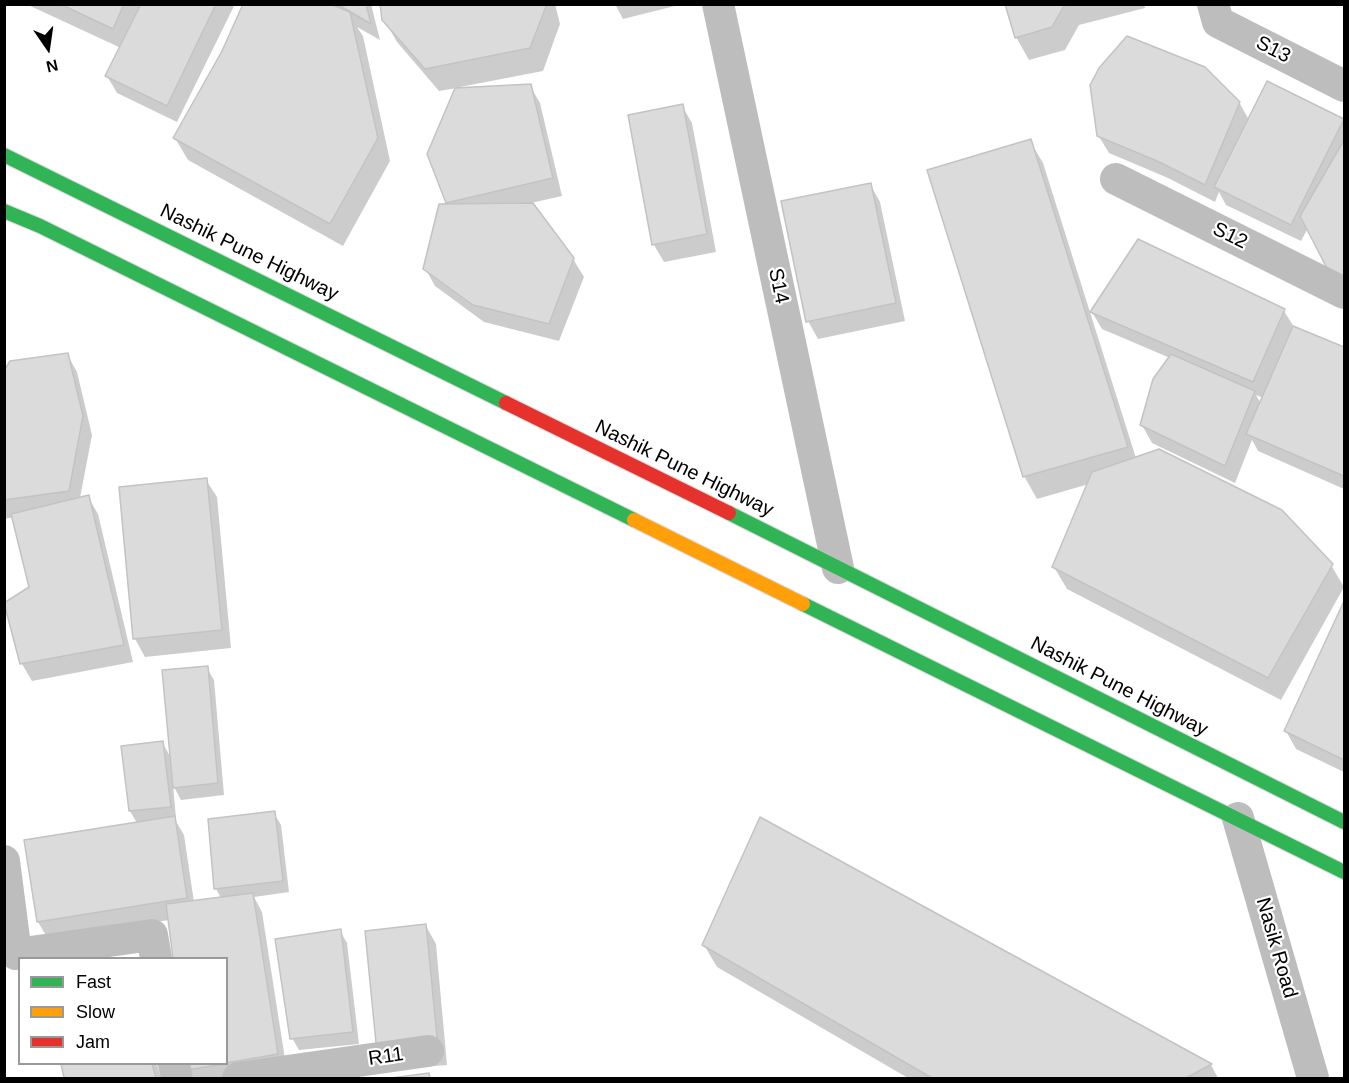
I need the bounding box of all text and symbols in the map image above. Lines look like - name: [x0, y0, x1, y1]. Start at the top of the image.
- north arrow: [18, 18, 78, 78]
- street label: S13: [1252, 31, 1294, 69]
- text: N: [45, 56, 60, 76]
- street label: Nashik Pune Highway: [156, 199, 342, 307]
- street label: S12: [1209, 217, 1251, 255]
- street label: S14: [763, 266, 793, 306]
- street label: Nashik Pune Highway: [591, 415, 777, 523]
- street label: Nashik Pune Highway: [1026, 632, 1212, 742]
- street label: Nasik Road: [1250, 895, 1302, 1001]
- legend: [18, 957, 228, 1065]
- text: Fast: [76, 972, 111, 992]
- text: Slow: [76, 1002, 115, 1022]
- text: Jam: [76, 1032, 110, 1052]
- street label: R11: [367, 1043, 405, 1071]

